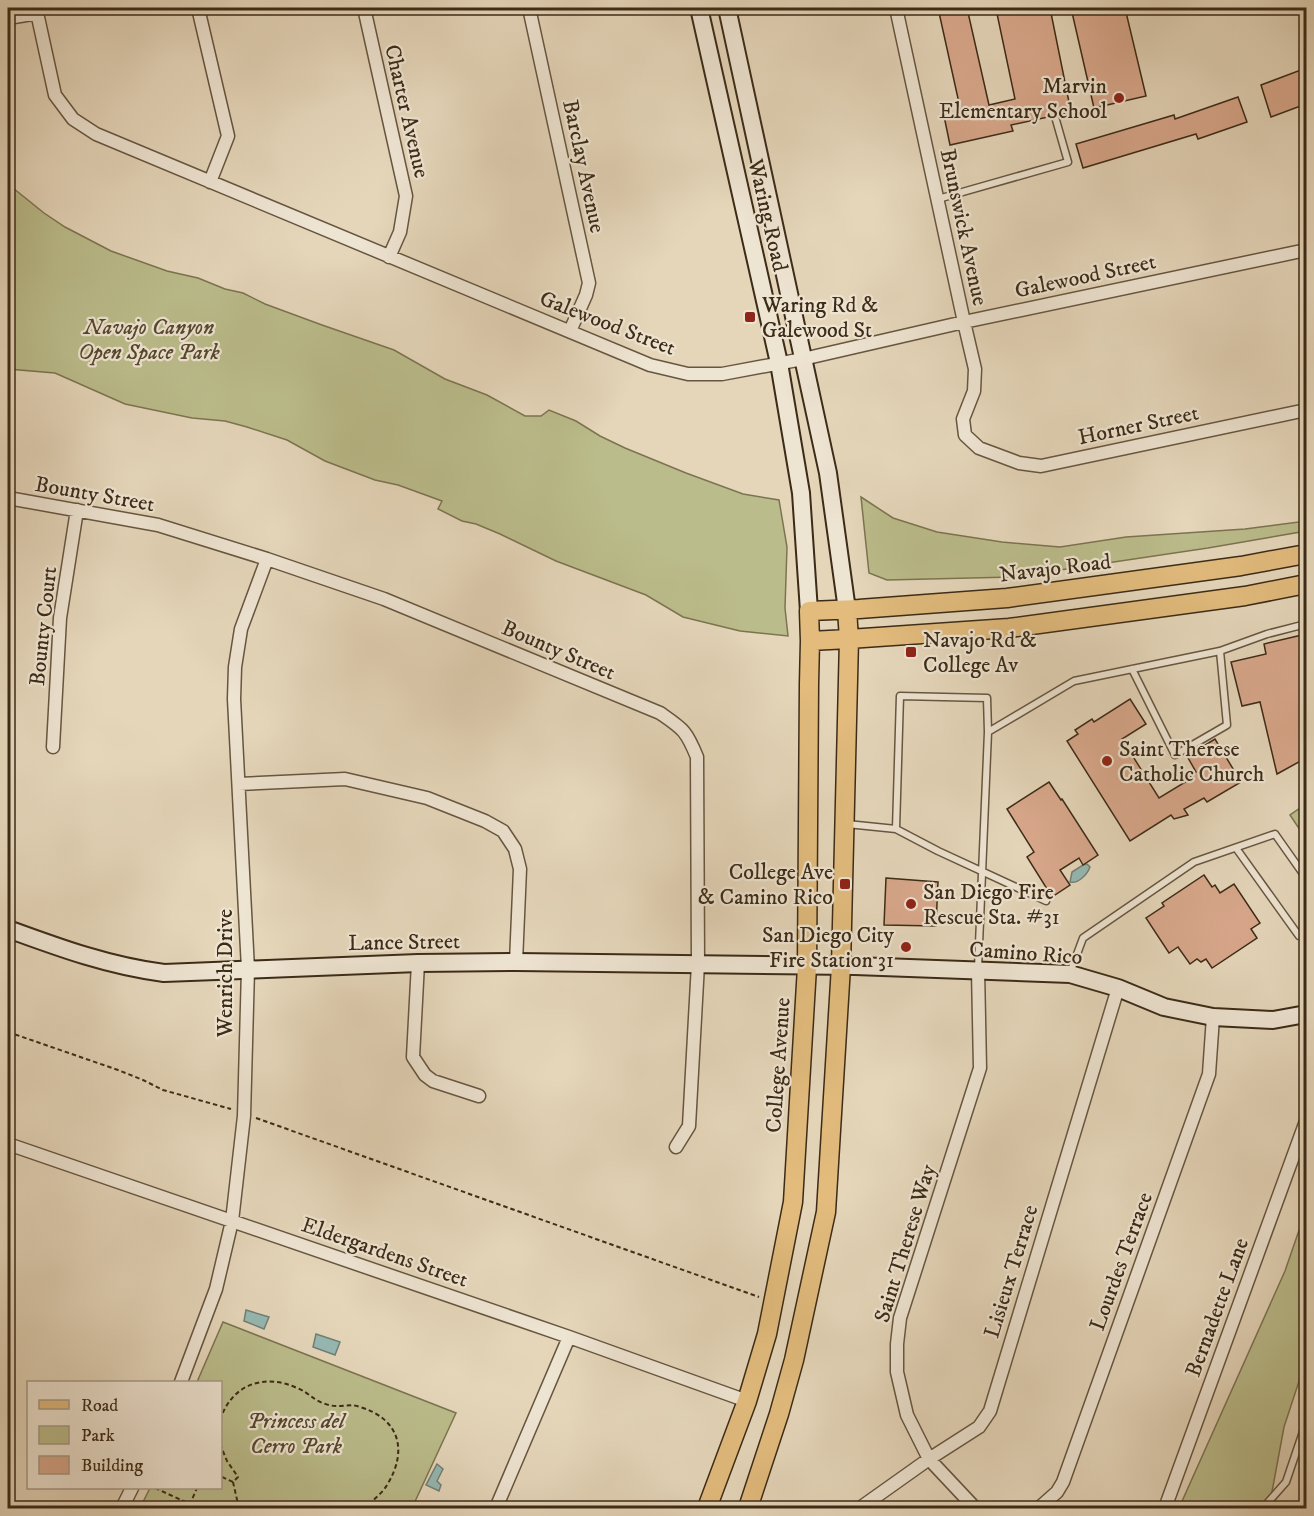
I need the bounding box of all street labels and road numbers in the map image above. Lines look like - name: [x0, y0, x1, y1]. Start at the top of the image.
- street label: Charter Avenue: [378, 42, 435, 181]
- street label: Barclay Avenue: [556, 97, 611, 235]
- street label: Brunswick Avenue: [934, 146, 993, 308]
- street label: Waring Road: [741, 156, 794, 274]
- street label: Galewood Street: [1012, 248, 1158, 305]
- street label: Galewood Street: [536, 285, 679, 362]
- street label: Horner Street: [1076, 400, 1201, 451]
- street label: Bounty Street: [33, 471, 157, 518]
- street label: Navajo Road: [998, 548, 1112, 589]
- street label: Bounty Court: [24, 565, 63, 687]
- street label: Bounty Street: [498, 614, 619, 686]
- street label: Wenrich Drive: [212, 909, 239, 1038]
- street label: Lance Street: [348, 928, 460, 957]
- street label: Camino Rico: [968, 936, 1083, 971]
- street label: College Avenue: [760, 997, 797, 1134]
- street label: Saint Therese Way: [869, 1161, 942, 1326]
- street label: Lourdes Terrace: [1084, 1189, 1159, 1334]
- street label: Lisieux Terrace: [978, 1202, 1044, 1341]
- street label: Eldergardens Street: [298, 1211, 471, 1294]
- street label: Bernadette Lane: [1180, 1234, 1255, 1381]

